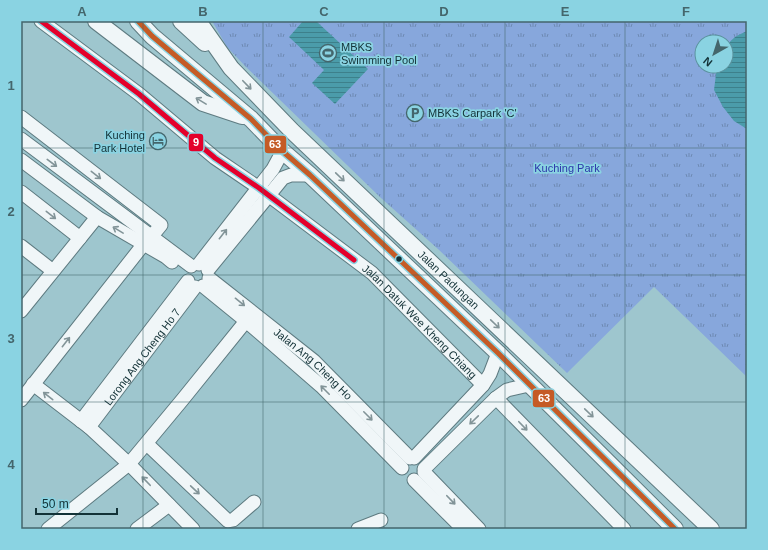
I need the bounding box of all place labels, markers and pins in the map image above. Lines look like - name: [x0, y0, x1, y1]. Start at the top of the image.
- place label: MBKS Swimming Pool: [341, 41, 417, 66]
- sports icon: MBKS Swimming Pool: [318, 43, 338, 63]
- parking icon: MBKS Carpark 'C': [405, 103, 425, 123]
- place label: MBKS Carpark 'C': [428, 107, 517, 119]
- place label: Kuching Park Hotel: [94, 129, 145, 154]
- hotel icon: Kuching Park Hotel: [148, 131, 168, 151]
- unlabelled marker: [394, 254, 404, 264]

